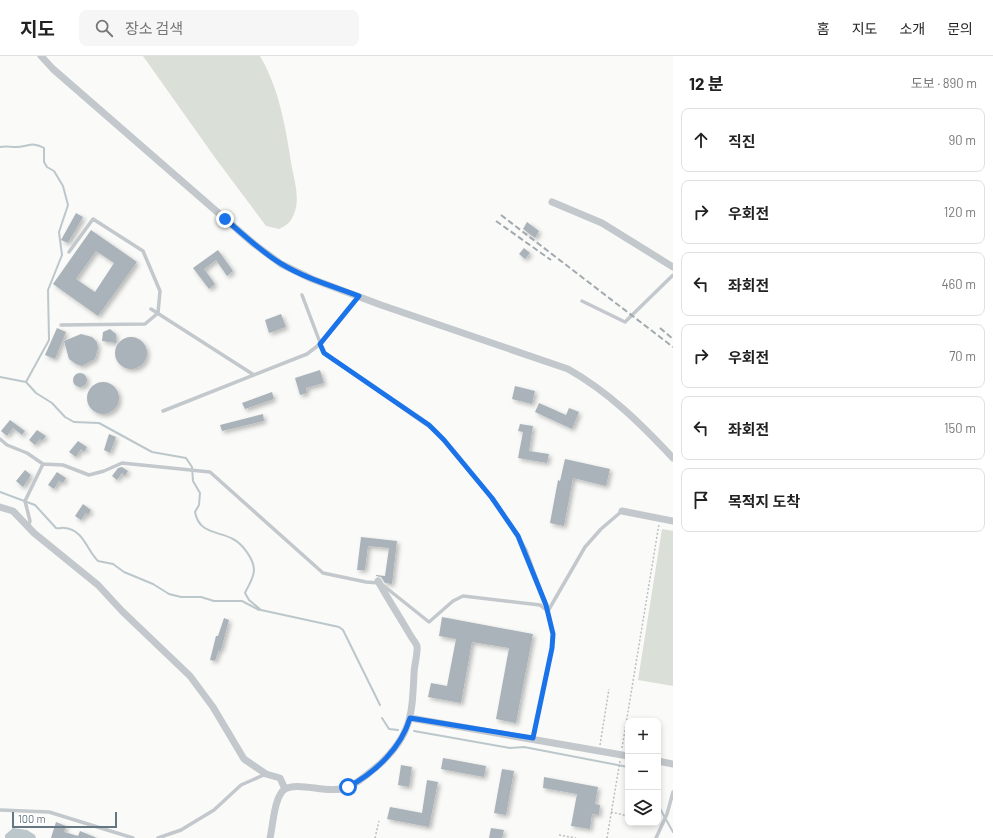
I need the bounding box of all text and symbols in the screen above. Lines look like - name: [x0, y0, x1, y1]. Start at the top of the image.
- search box: [79, 10, 359, 46]
- text: 지도: [20, 17, 55, 40]
- icon: search: [93, 17, 115, 39]
- text: 장소 검색: [125, 19, 183, 37]
- text: 홈: [817, 20, 830, 37]
- text: 지도: [852, 20, 877, 37]
- text: 소개: [899, 20, 925, 37]
- text: 문의: [947, 20, 973, 37]
- text: 12 분: [689, 73, 724, 93]
- text: 도보 · 890 m: [911, 75, 977, 91]
- icon: ahead: [690, 129, 712, 151]
- text: 직진: [728, 132, 756, 150]
- text: 90 m: [949, 132, 976, 148]
- icon: right: [690, 201, 712, 223]
- text: 우회전: [728, 204, 769, 222]
- text: 120 m: [944, 204, 976, 220]
- route end: [216, 210, 234, 228]
- icon: left: [690, 273, 712, 295]
- text: 좌회전: [728, 276, 769, 294]
- text: 460 m: [941, 276, 976, 292]
- icon: right: [690, 345, 712, 367]
- text: 우회전: [728, 348, 769, 366]
- text: 70 m: [949, 348, 976, 364]
- icon: left: [690, 417, 712, 439]
- text: 좌회전: [728, 420, 769, 438]
- text: 150 m: [944, 420, 976, 436]
- icon: arrive: [690, 489, 712, 511]
- text: 목적지 도착: [728, 492, 800, 510]
- map controls: [625, 718, 661, 826]
- button: +: [625, 718, 661, 754]
- button: −: [625, 754, 661, 790]
- route start: [339, 778, 357, 796]
- button: layers: [625, 790, 661, 826]
- scale bar: [12, 810, 117, 829]
- text: 100 m: [18, 812, 46, 825]

